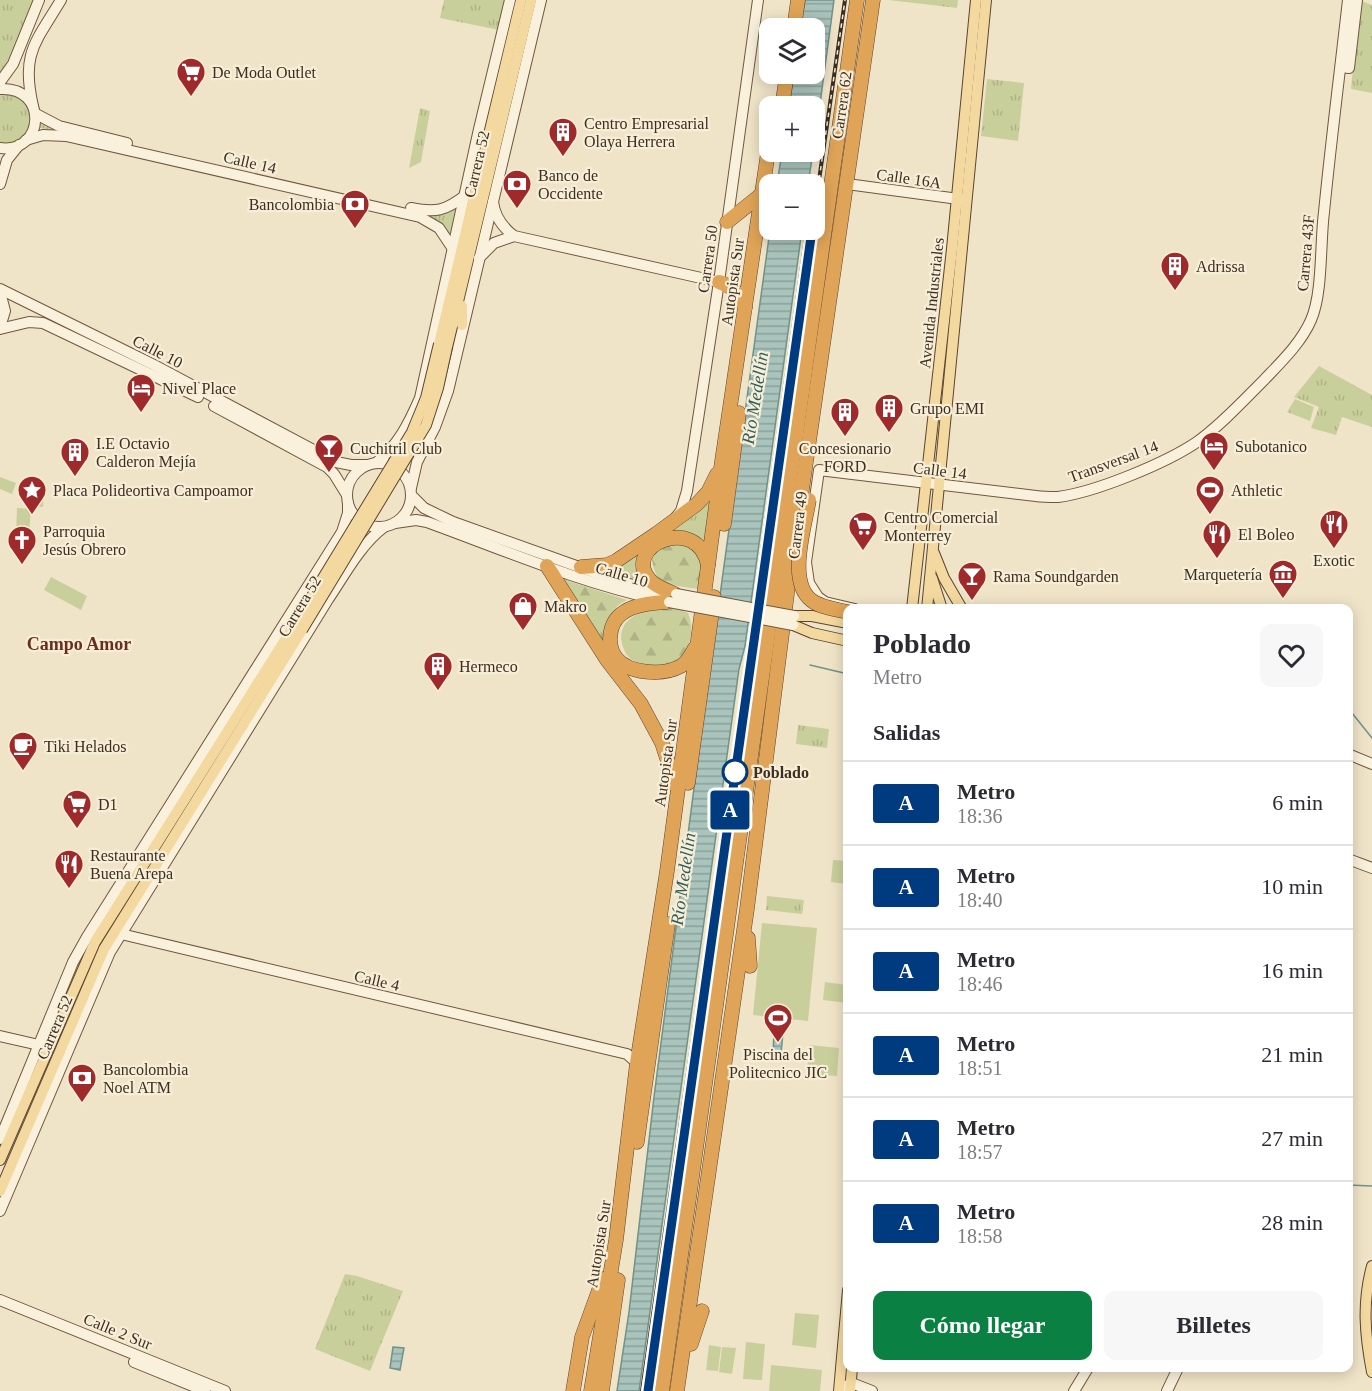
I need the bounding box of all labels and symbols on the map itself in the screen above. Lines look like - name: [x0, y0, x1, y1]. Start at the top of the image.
- supermarket icon: De Moda Outlet: [175, 56, 207, 98]
- place label: De Moda Outlet: [212, 64, 317, 81]
- street label: Carrera 62: [828, 70, 855, 140]
- place label: Centro Empresarial Olaya Herrera: [584, 115, 709, 151]
- building icon: Centro Empresarial Olaya Herrera: [547, 116, 579, 158]
- street label: Carrera 52: [461, 129, 492, 199]
- street label: Calle 14: [222, 148, 278, 177]
- street label: Calle 16A: [875, 166, 943, 192]
- place label: Banco de Occidente: [538, 167, 603, 202]
- bank icon: Banco de Occidente: [501, 168, 533, 210]
- bank icon: Bancolombia: [339, 188, 371, 230]
- place label: Bancolombia: [249, 196, 334, 213]
- street label: Carrera 43F: [1294, 214, 1317, 292]
- street label: Carrera 50: [694, 224, 721, 294]
- street label: Autopista Sur: [718, 236, 748, 327]
- street label: Avenida Industriales: [916, 237, 947, 369]
- building icon: Adrissa: [1159, 250, 1191, 292]
- place label: Adrissa: [1196, 258, 1245, 275]
- street label: Calle 10: [130, 332, 186, 371]
- water label: Río Medellín: [738, 350, 772, 447]
- hotel icon: Nivel Place: [125, 372, 157, 414]
- place label: Nivel Place: [162, 380, 236, 397]
- building icon: Grupo EMI: [873, 392, 905, 434]
- building icon: Concesionario FORD: [829, 396, 861, 438]
- place label: Grupo EMI: [910, 400, 984, 418]
- hotel icon: Subotanico: [1198, 430, 1230, 472]
- bar icon: Cuchitril Club: [313, 432, 345, 474]
- place label: I.E Octavio Calderon Mejía: [96, 435, 196, 471]
- building icon: I.E Octavio Calderon Mejía: [59, 436, 91, 478]
- street label: Transversal 14: [1066, 437, 1160, 486]
- place label: Subotanico: [1235, 438, 1307, 455]
- place label: Cuchitril Club: [350, 440, 442, 457]
- place label: Concesionario FORD: [799, 440, 891, 475]
- street label: Calle 14: [912, 459, 968, 482]
- place icon: Placa Polideortiva Campoamor: [16, 474, 48, 516]
- sports icon: Athletic: [1194, 474, 1226, 516]
- place label: Placa Polideortiva Campoamor: [53, 482, 254, 500]
- place label: Athletic: [1231, 482, 1283, 499]
- street label: Carrera 49: [785, 490, 810, 560]
- restaurant icon: Exotic: [1318, 508, 1350, 550]
- place label: Centro Comercial Monterrey: [884, 509, 999, 545]
- supermarket icon: Centro Comercial Monterrey: [847, 510, 879, 552]
- restaurant icon: El Boleo: [1201, 518, 1233, 560]
- place label: Parroquia Jesús Obrero: [43, 523, 126, 558]
- church icon: Parroquia Jesús Obrero: [6, 524, 38, 566]
- place label: El Boleo: [1238, 526, 1294, 543]
- place label: Exotic: [1313, 552, 1355, 569]
- museum icon: Marquetería: [1267, 558, 1299, 600]
- street label: Calle 10: [594, 559, 650, 590]
- bar icon: Rama Soundgarden: [956, 560, 988, 602]
- place label: Marquetería: [1184, 566, 1262, 584]
- place label: Rama Soundgarden: [993, 568, 1119, 586]
- street label: Carrera 52: [275, 573, 324, 640]
- shop icon: Makro: [507, 590, 539, 632]
- place label: Makro: [544, 598, 587, 615]
- district label: Campo Amor: [27, 634, 131, 654]
- building icon: Hermeco: [422, 650, 454, 692]
- place label: Hermeco: [459, 658, 518, 675]
- street label: Autopista Sur: [651, 717, 681, 808]
- cafe icon: Tiki Helados: [7, 730, 39, 772]
- place label: Tiki Helados: [44, 738, 127, 755]
- marker: Poblado: [722, 759, 748, 785]
- place label: Poblado: [753, 764, 809, 781]
- supermarket icon: D1: [61, 788, 93, 830]
- line badge: A: [710, 790, 750, 830]
- place label: D1: [98, 796, 118, 813]
- water label: Río Medellín: [666, 831, 699, 928]
- place label: Restaurante Buena Arepa: [90, 847, 173, 883]
- restaurant icon: Restaurante Buena Arepa: [53, 848, 85, 890]
- street label: Calle 4: [353, 967, 401, 994]
- street label: Carrera 52: [33, 993, 76, 1062]
- sports icon: Piscina del Politecnico JIC: [762, 1002, 794, 1044]
- place label: Piscina del Politecnico JIC: [729, 1046, 827, 1081]
- place label: Bancolombia Noel ATM: [103, 1061, 188, 1096]
- bank icon: Bancolombia Noel ATM: [66, 1062, 98, 1104]
- street label: Autopista Sur: [583, 1198, 615, 1289]
- street label: Calle 2 Sur: [81, 1310, 155, 1353]

